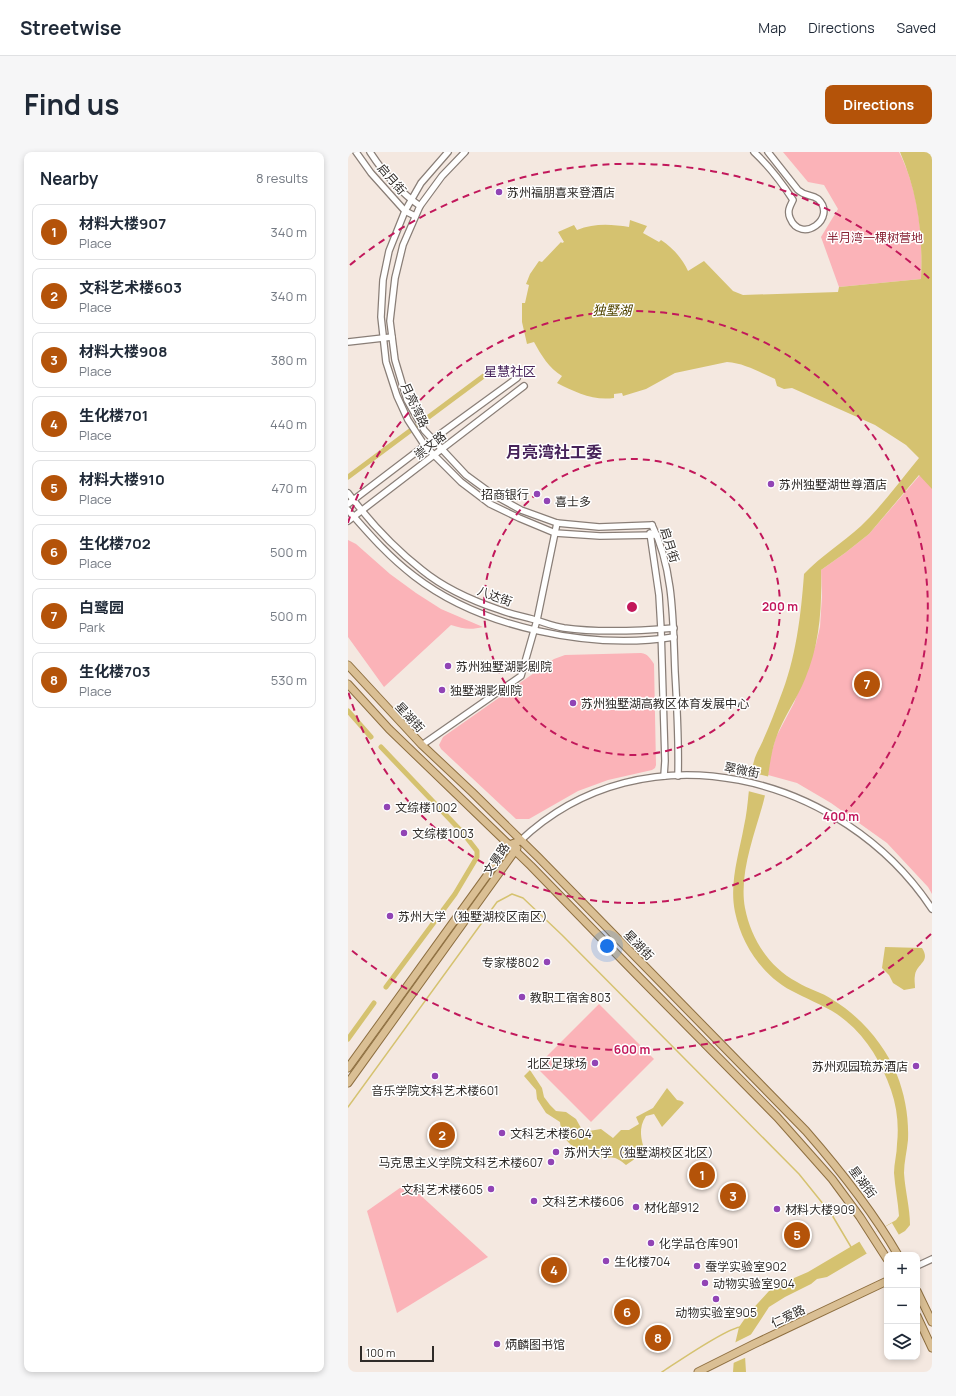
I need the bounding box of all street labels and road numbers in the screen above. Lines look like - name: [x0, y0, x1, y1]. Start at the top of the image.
- street label: 启月街: [374, 160, 410, 198]
- street label: 月亮湾路: [397, 380, 433, 430]
- street label: 崇文路: [411, 427, 449, 463]
- street label: 启月街: [657, 525, 683, 565]
- street label: 八达街: [475, 582, 515, 610]
- street label: 星湖街: [392, 698, 428, 736]
- street label: 翠微街: [723, 758, 761, 782]
- street label: 文景路: [479, 839, 513, 879]
- street label: 星湖街: [620, 926, 658, 964]
- street label: 星湖街: [845, 1163, 881, 1201]
- street label: 仁爱路: [768, 1301, 808, 1331]

